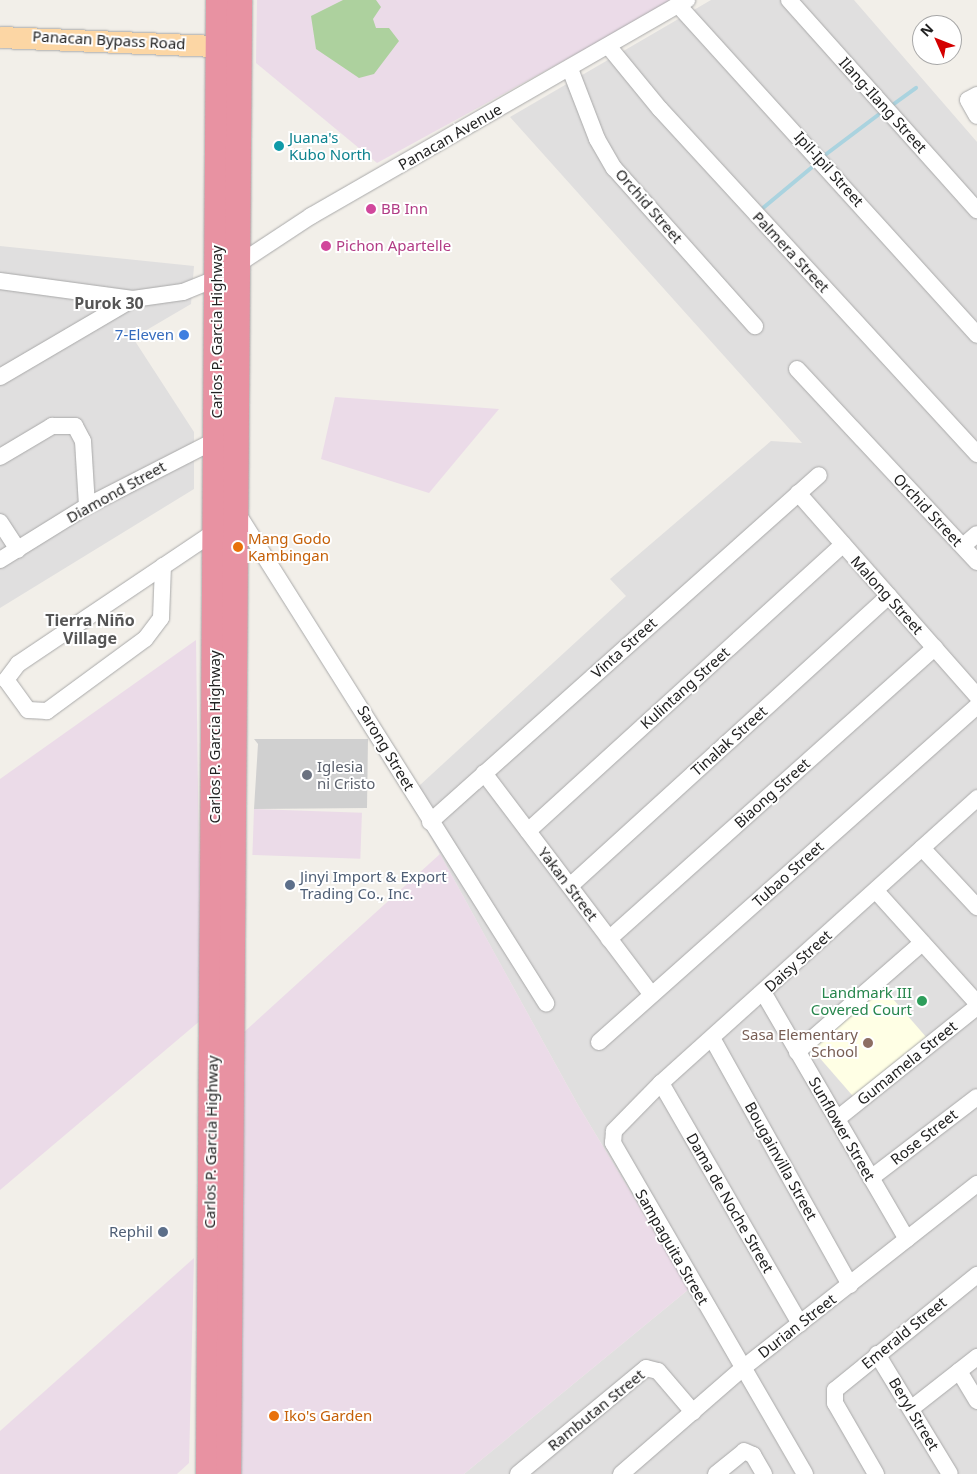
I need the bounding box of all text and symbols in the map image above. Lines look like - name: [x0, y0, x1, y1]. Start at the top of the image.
- north arrow: [912, 15, 962, 65]
- text: N: [916, 19, 937, 41]
- street label: Panacan Bypass Road: [32, 27, 186, 53]
- street label: Ilang-Ilang Street: [835, 54, 931, 156]
- street label: Panacan Avenue: [395, 100, 505, 174]
- place label: Juana's Kubo North: [289, 128, 371, 163]
- street label: Ipil-Ipil Street: [791, 128, 867, 210]
- marker: Juana's Kubo North: [273, 140, 285, 152]
- street label: Orchid Street: [612, 165, 686, 247]
- place label: BB Inn: [381, 200, 428, 218]
- marker: BB Inn: [365, 203, 377, 215]
- street label: Palmera Street: [749, 208, 833, 296]
- place label: Pichon Apartelle: [336, 237, 451, 255]
- marker: Pichon Apartelle: [320, 240, 332, 252]
- street label: Carlos P. Garcia Highway: [208, 245, 226, 419]
- district label: Purok 30: [74, 293, 144, 313]
- place label: 7-Eleven: [115, 326, 174, 344]
- marker: 7-Eleven: [178, 329, 190, 341]
- street label: Diamond Street: [63, 457, 169, 527]
- street label: Orchid Street: [890, 470, 966, 550]
- place label: Mang Godo Kambingan: [248, 529, 331, 564]
- marker: Mang Godo Kambingan: [232, 541, 244, 553]
- street label: Malong Street: [847, 552, 927, 638]
- district label: Tierra Niño Village: [45, 610, 135, 648]
- street label: Vinta Street: [588, 614, 660, 682]
- street label: Kulintang Street: [637, 643, 733, 733]
- street label: Carlos P. Garcia Highway: [206, 650, 224, 824]
- street label: Sarong Street: [354, 702, 418, 794]
- street label: Tinalak Street: [687, 702, 771, 780]
- street label: Biaong Street: [731, 754, 813, 832]
- place label: Iglesia ni Cristo: [317, 757, 375, 792]
- marker: Iglesia ni Cristo: [301, 769, 313, 781]
- street label: Tubao Street: [749, 837, 827, 911]
- street label: Yakan Street: [534, 844, 602, 924]
- place label: Jinyi Import & Export Trading Co., Inc.: [300, 867, 447, 902]
- marker: Jinyi Import & Export Trading Co., Inc.: [284, 879, 296, 891]
- street label: Daisy Street: [761, 926, 835, 996]
- place label: Landmark III Covered Court: [811, 983, 912, 1018]
- marker: Landmark III Covered Court: [916, 995, 928, 1007]
- street label: Gumamela Street: [853, 1017, 961, 1109]
- place label: Sasa Elementary School: [742, 1025, 858, 1060]
- marker: Sasa Elementary School: [862, 1037, 874, 1049]
- street label: Carlos P. Garcia Highway: [200, 1055, 222, 1229]
- street label: Sunflower Street: [805, 1074, 879, 1184]
- street label: Bougainvilla Street: [741, 1099, 821, 1223]
- street label: Rose Street: [887, 1105, 961, 1169]
- street label: Dama de Noche Street: [683, 1130, 777, 1276]
- street label: Sampaguita Street: [632, 1186, 712, 1308]
- place label: Rephil: [109, 1223, 153, 1241]
- marker: Rephil: [157, 1226, 169, 1238]
- street label: Durian Street: [755, 1290, 839, 1362]
- street label: Emerald Street: [858, 1293, 950, 1373]
- street label: Rambutan Street: [544, 1366, 648, 1454]
- street label: Beryl Street: [885, 1374, 943, 1454]
- place label: Iko's Garden: [284, 1407, 372, 1425]
- marker: Iko's Garden: [268, 1410, 280, 1422]

